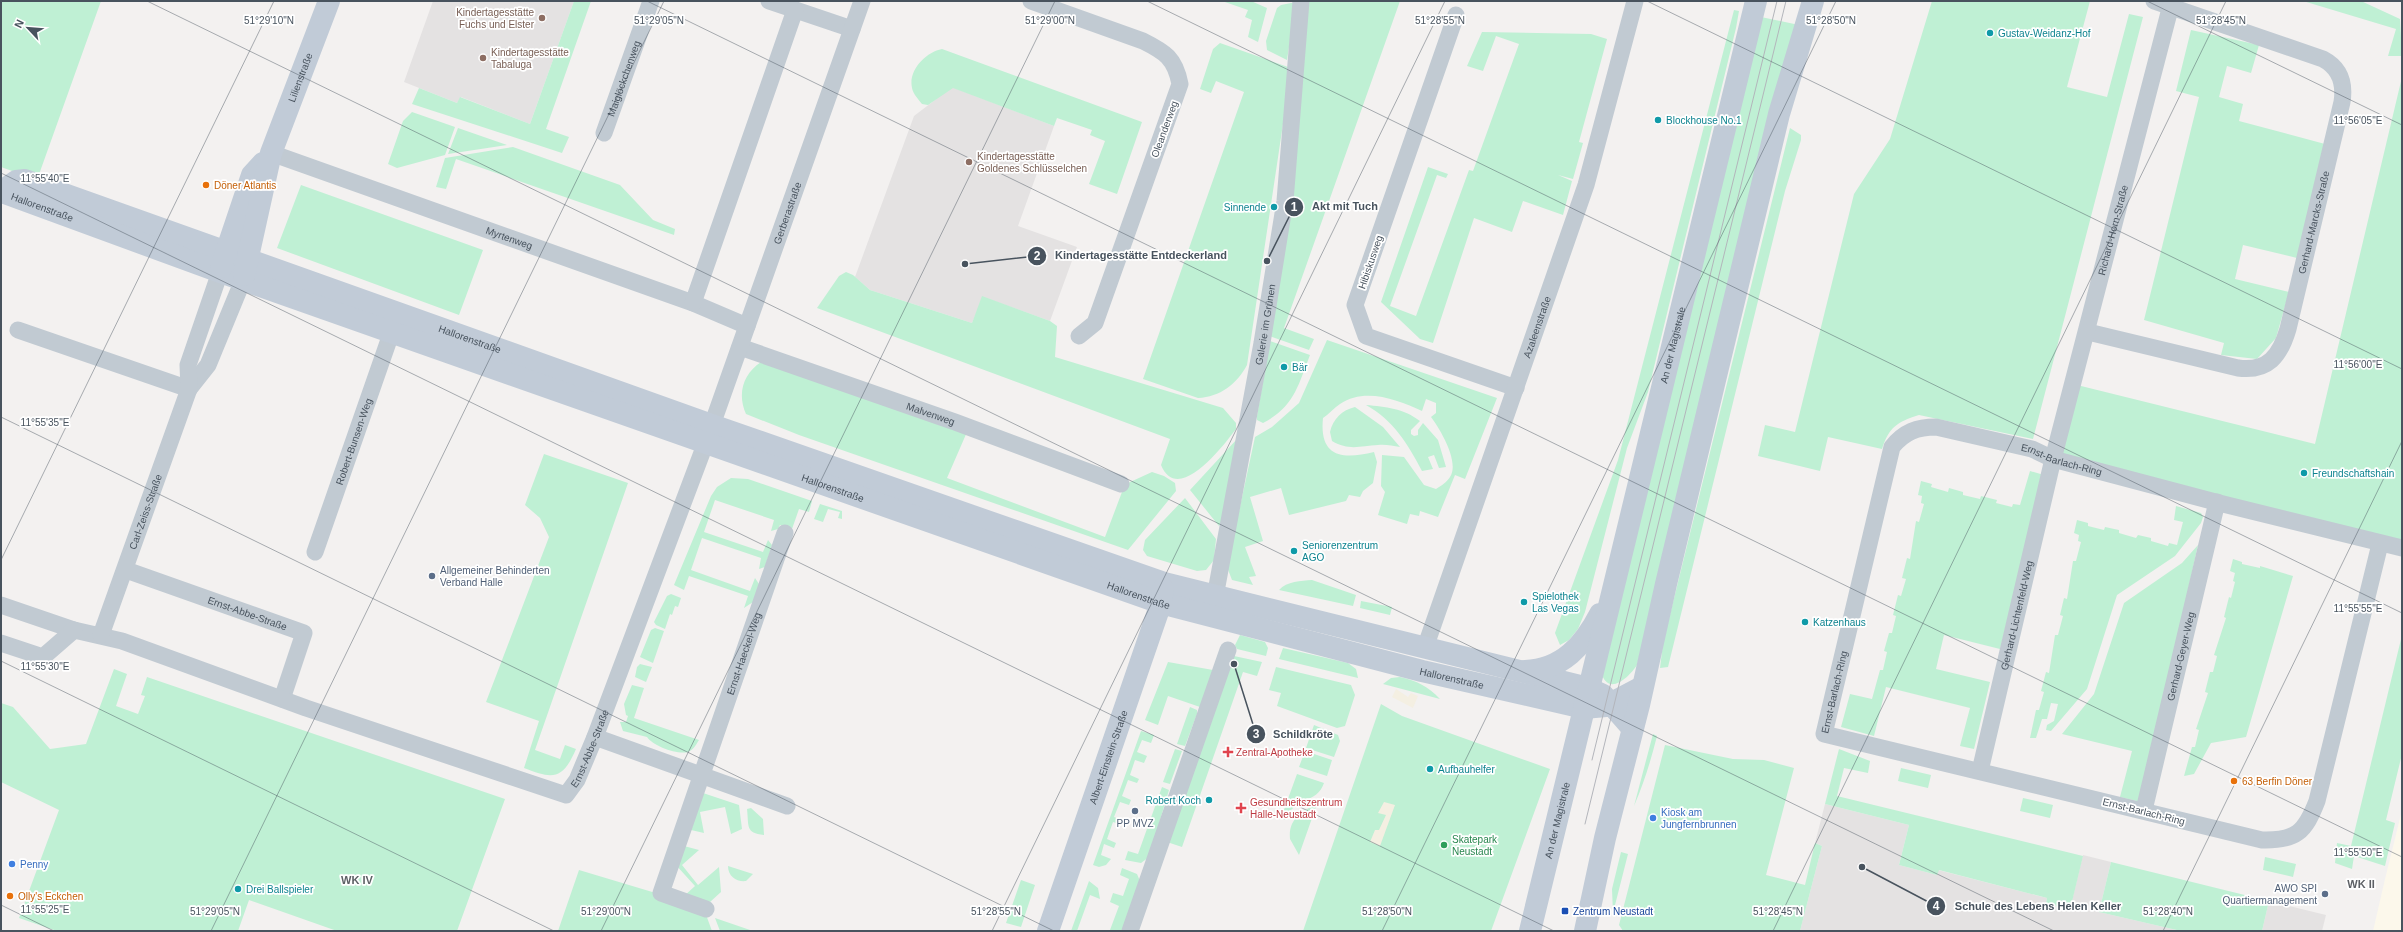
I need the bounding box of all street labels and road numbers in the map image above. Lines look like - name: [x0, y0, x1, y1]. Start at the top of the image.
- street label: Maiglöckchenweg: [605, 39, 642, 118]
- street label: Lilienstraße: [286, 51, 315, 104]
- street label: Oleanderweg: [1149, 99, 1180, 159]
- street label: Gerhard-Marcks-Straße: [2296, 169, 2332, 275]
- street label: Gerberastraße: [771, 180, 804, 246]
- street label: Richard-Horn-Straße: [2096, 183, 2130, 277]
- street label: Hallorenstraße: [9, 191, 75, 224]
- street label: Myrtenweg: [484, 225, 534, 252]
- street label: Hibiskusweg: [1356, 234, 1385, 290]
- street label: Galerie im Grünen: [1253, 283, 1277, 366]
- street label: Azaleenstraße: [1521, 294, 1553, 359]
- street label: An der Magistrale: [1658, 305, 1688, 385]
- street label: Hallorenstraße: [437, 323, 503, 355]
- street label: Robert-Bunsen-Weg: [334, 397, 374, 486]
- street label: Malvenweg: [905, 400, 956, 428]
- street label: Ernst-Barlach-Ring: [2020, 442, 2103, 478]
- street label: Carl-Zeiss-Straße: [127, 472, 164, 551]
- street label: Hallorenstraße: [800, 472, 866, 504]
- street label: Gerhard-Lichtenfeld-Weg: [1999, 559, 2035, 671]
- street label: Hallorenstraße: [1106, 580, 1171, 611]
- street label: Ernst-Abbe-Straße: [206, 594, 289, 633]
- street label: Ernst-Haeckel-Weg: [725, 611, 763, 696]
- street label: Gerhard-Geyer-Weg: [2165, 611, 2197, 702]
- street label: Ernst-Barlach-Ring: [1819, 650, 1850, 734]
- street label: Hallorenstraße: [1418, 666, 1485, 691]
- street label: Ernst-Abbe-Straße: [568, 708, 611, 790]
- street label: Albert-Einstein-Straße: [1087, 708, 1130, 806]
- street label: An der Magistrale: [1543, 781, 1572, 860]
- street label: Ernst-Barlach-Ring: [2102, 796, 2186, 827]

